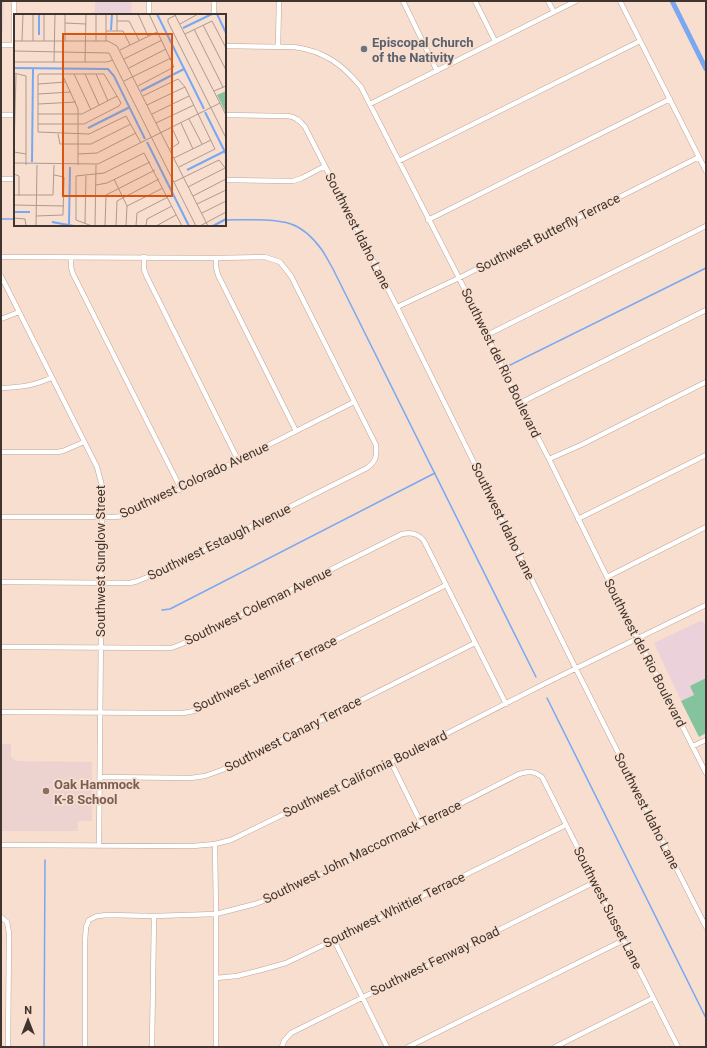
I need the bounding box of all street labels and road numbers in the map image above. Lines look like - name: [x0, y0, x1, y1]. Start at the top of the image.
- street label: Southwest Idaho Lane: [322, 170, 394, 292]
- street label: Southwest Butterfly Terrace: [474, 190, 623, 276]
- street label: Southwest del Rio Boulevard: [458, 286, 544, 440]
- street label: Southwest Colorado Avenue: [117, 439, 271, 521]
- street label: Southwest Idaho Lane: [468, 460, 538, 582]
- street label: Southwest Sunglow Street: [93, 485, 108, 637]
- street label: Southwest Estaugh Avenue: [145, 501, 293, 583]
- street label: Southwest Coleman Avenue: [182, 564, 334, 648]
- street label: Southwest del Rio Boulevard: [601, 576, 689, 730]
- street label: Southwest Jennifer Terrace: [191, 633, 339, 715]
- street label: Southwest Canary Terrace: [222, 693, 364, 775]
- street label: Southwest California Boulevard: [280, 728, 450, 820]
- street label: Southwest Idaho Lane: [611, 750, 683, 872]
- street label: Southwest John Maccormack Terrace: [260, 797, 464, 907]
- street label: Southwest Susset Lane: [571, 844, 645, 972]
- street label: Southwest Whittier Terrace: [321, 869, 467, 951]
- street label: Southwest Fenway Road: [368, 923, 502, 999]

